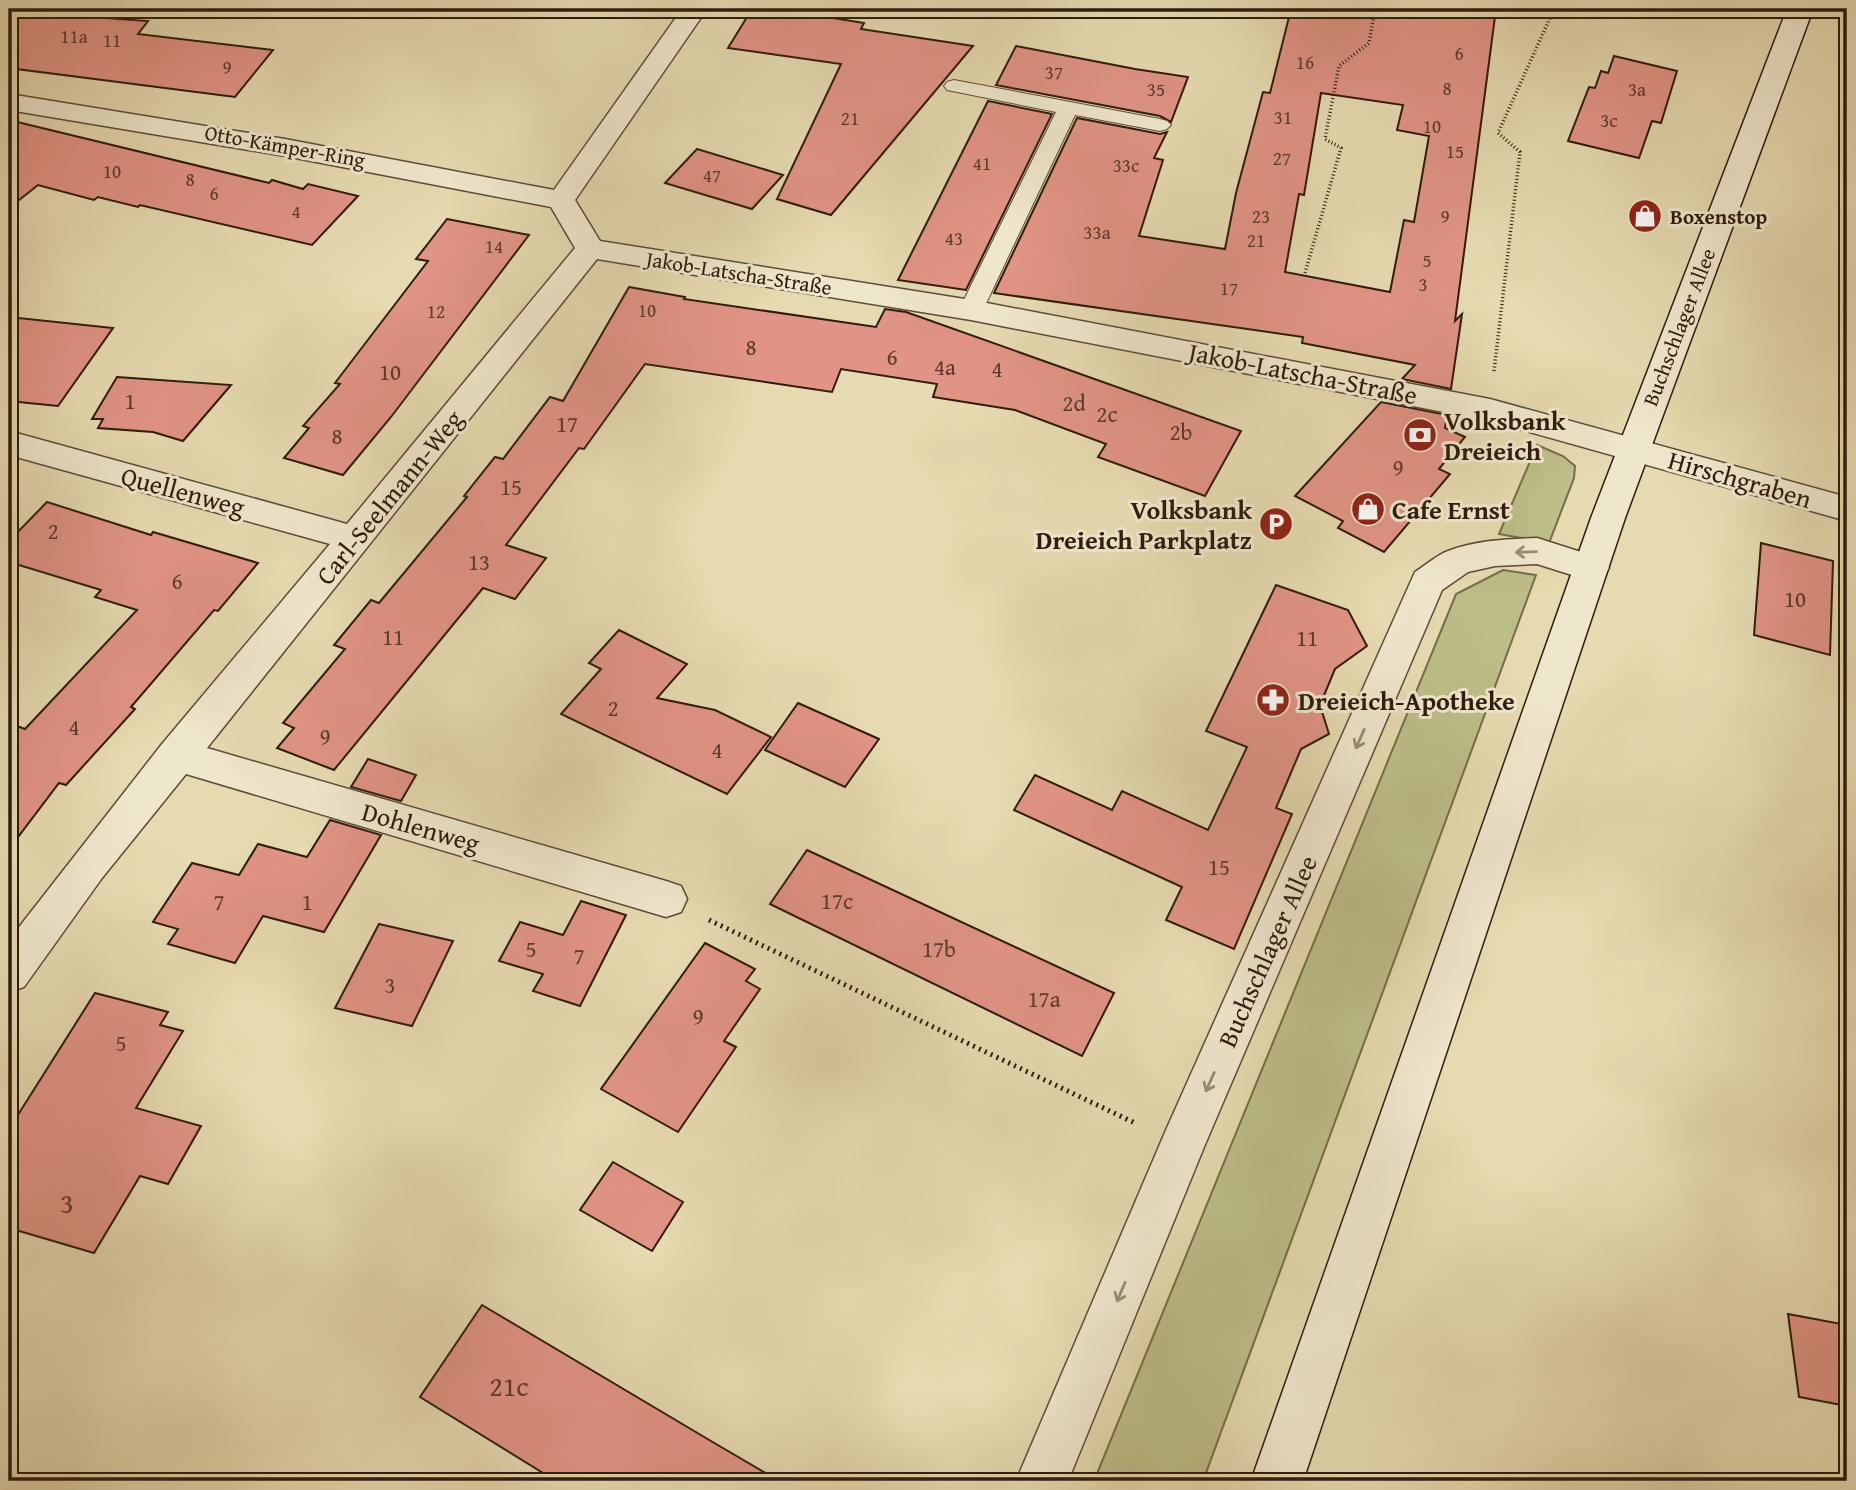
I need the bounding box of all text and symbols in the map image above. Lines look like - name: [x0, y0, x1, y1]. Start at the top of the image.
- house number: 11a: [60, 22, 88, 50]
- house number: 11: [103, 26, 121, 54]
- house number: 6: [1454, 39, 1464, 67]
- house number: 16: [1296, 48, 1314, 76]
- house number: 9: [222, 53, 232, 81]
- house number: 37: [1045, 58, 1063, 86]
- house number: 8: [1442, 74, 1452, 102]
- house number: 35: [1147, 75, 1165, 103]
- house number: 3a: [1628, 75, 1646, 103]
- house number: 31: [1274, 103, 1292, 131]
- house number: 21: [841, 104, 859, 132]
- house number: 3c: [1600, 106, 1618, 134]
- house number: 10: [1423, 112, 1441, 140]
- street label: Otto-Kämper-Ring: [202, 117, 368, 175]
- house number: 15: [1446, 137, 1464, 165]
- house number: 27: [1273, 144, 1291, 172]
- house number: 41: [973, 149, 991, 177]
- house number: 33c: [1113, 151, 1139, 179]
- house number: 10: [103, 157, 121, 185]
- house number: 47: [703, 161, 721, 189]
- house number: 8: [185, 165, 195, 193]
- house number: 6: [209, 179, 219, 207]
- house number: 4: [291, 197, 301, 225]
- shop icon: Boxenstop: [1626, 197, 1664, 235]
- place label: Boxenstop: [1670, 201, 1767, 232]
- house number: 23: [1252, 202, 1270, 230]
- house number: 9: [1440, 202, 1450, 230]
- house number: 33a: [1083, 218, 1111, 246]
- house number: 43: [945, 224, 963, 252]
- house number: 21: [1247, 226, 1265, 254]
- house number: 14: [485, 232, 503, 260]
- street label: Jakob-Latscha-Straße: [641, 243, 834, 303]
- street label: Buchschlager Allee: [1635, 243, 1723, 410]
- house number: 5: [1422, 246, 1432, 274]
- house number: 3: [1418, 270, 1428, 298]
- house number: 17: [1220, 274, 1238, 302]
- house number: 10: [638, 296, 656, 324]
- house number: 12: [427, 297, 445, 325]
- house number: 8: [745, 330, 757, 363]
- street label: Jakob-Latscha-Straße: [1182, 331, 1421, 414]
- house number: 6: [886, 340, 898, 373]
- house number: 4a: [934, 350, 956, 383]
- house number: 4: [991, 352, 1003, 385]
- house number: 10: [379, 355, 401, 388]
- house number: 1: [124, 384, 136, 417]
- house number: 2d: [1062, 386, 1086, 419]
- house number: 2c: [1096, 397, 1118, 430]
- street label: Carl-Seelmann-Weg: [306, 401, 472, 593]
- place label: Volksbank Dreieich: [1444, 401, 1566, 470]
- house number: 17: [556, 407, 578, 440]
- house number: 2b: [1170, 415, 1192, 448]
- bank icon: Volksbank Dreieich: [1401, 416, 1439, 454]
- house number: 8: [331, 419, 343, 452]
- street label: Hirschgraben: [1664, 440, 1817, 518]
- house number: 9: [1392, 450, 1404, 483]
- street label: Quellenweg: [117, 456, 249, 526]
- house number: 15: [500, 470, 522, 503]
- place label: Volksbank Dreieich Parkplatz: [1036, 490, 1252, 559]
- shop icon: Cafe Ernst: [1349, 490, 1387, 528]
- place label: Cafe Ernst: [1392, 490, 1510, 529]
- parking icon: Volksbank Dreieich Parkplatz: [1257, 505, 1295, 543]
- house number: 2: [47, 514, 59, 547]
- house number: 13: [468, 545, 490, 578]
- one-way arrow: [1515, 545, 1538, 558]
- house number: 6: [171, 564, 183, 597]
- house number: 10: [1784, 582, 1806, 615]
- house number: 11: [382, 620, 404, 653]
- house number: 11: [1296, 621, 1318, 654]
- pharmacy icon: Dreieich-Apotheke: [1254, 681, 1292, 719]
- place label: Dreieich-Apotheke: [1298, 681, 1515, 720]
- house number: 2: [607, 691, 619, 724]
- house number: 4: [68, 710, 80, 743]
- house number: 9: [319, 719, 331, 752]
- one-way arrow: [1353, 728, 1366, 749]
- house number: 4: [711, 733, 723, 766]
- street label: Dohlenweg: [358, 792, 485, 862]
- street label: Buchschlager Allee: [1207, 849, 1327, 1053]
- house number: 15: [1208, 850, 1230, 883]
- house number: 17c: [821, 884, 853, 917]
- house number: 7: [213, 885, 225, 918]
- house number: 1: [301, 885, 313, 918]
- house number: 5: [525, 932, 537, 965]
- house number: 17b: [922, 932, 956, 965]
- house number: 7: [573, 939, 585, 972]
- house number: 3: [384, 968, 396, 1001]
- house number: 17a: [1027, 982, 1061, 1015]
- house number: 9: [692, 999, 704, 1032]
- house number: 5: [115, 1026, 127, 1059]
- one-way arrow: [1203, 1071, 1216, 1092]
- house number: 3: [60, 1182, 74, 1223]
- one-way arrow: [1114, 1280, 1127, 1302]
- house number: 21c: [489, 1365, 529, 1406]

